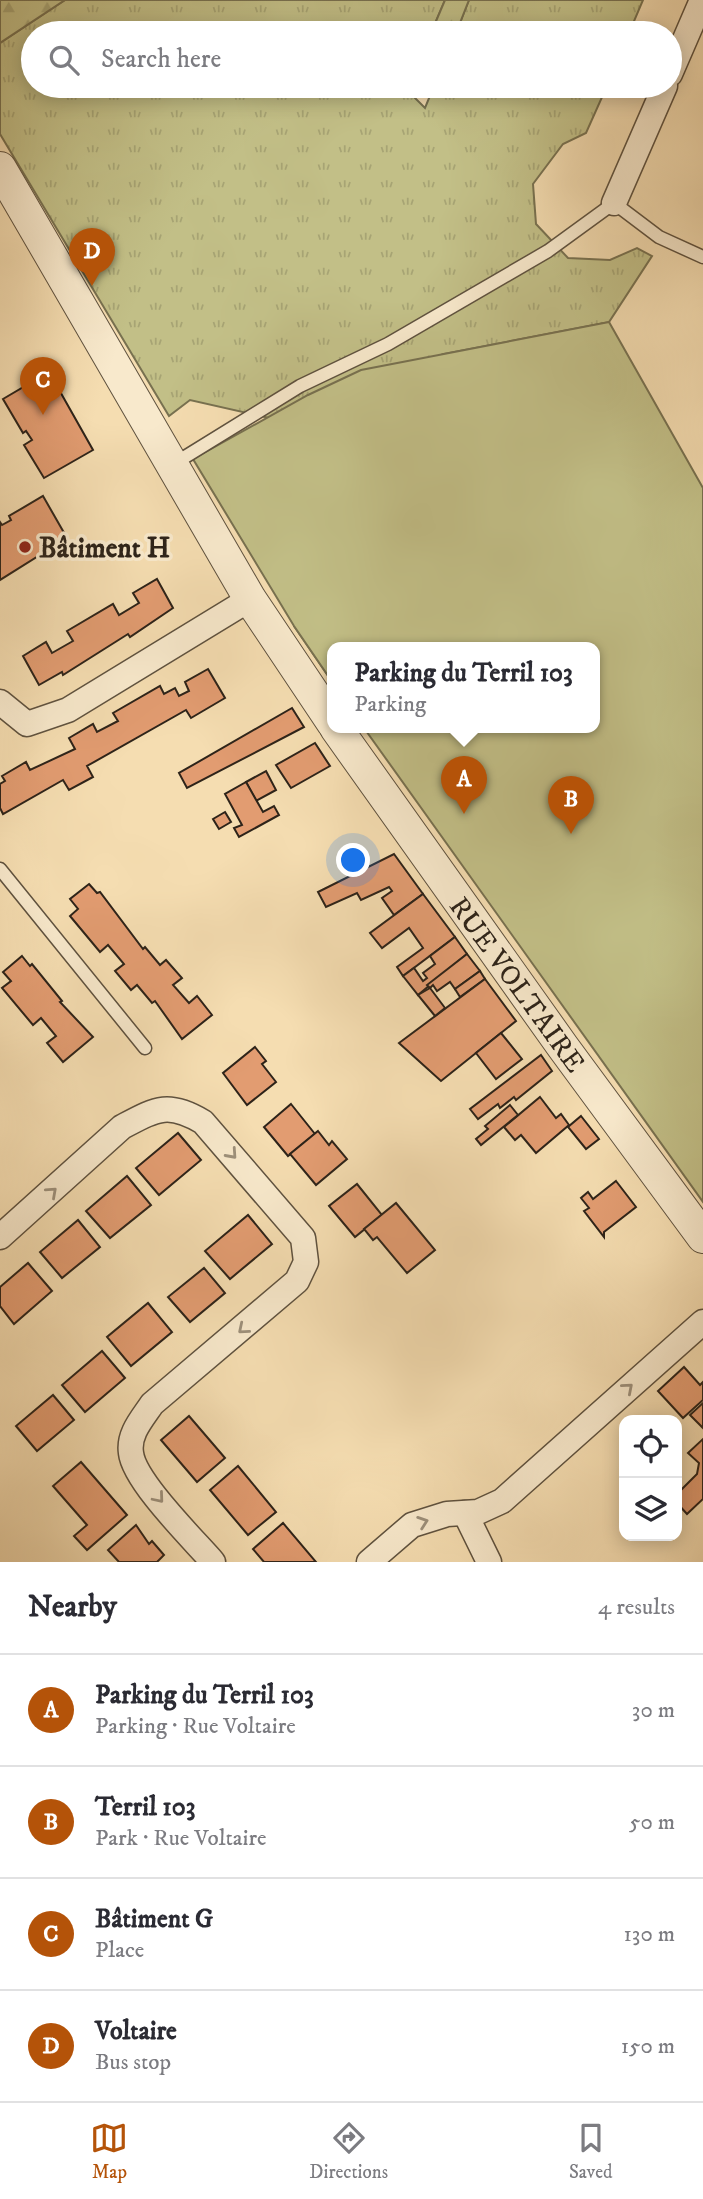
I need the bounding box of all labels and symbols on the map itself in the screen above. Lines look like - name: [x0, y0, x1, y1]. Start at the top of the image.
- pin: D: [69, 228, 115, 286]
- pin: C: [20, 357, 66, 415]
- place label: Bâtiment H: [39, 531, 170, 566]
- marker: Bâtiment H: [17, 539, 33, 555]
- pin: A: [441, 756, 487, 814]
- pin: B: [548, 776, 594, 834]
- your location: [336, 843, 370, 877]
- street label: RUE VOLTAIRE: [441, 890, 592, 1080]
- one-way arrow: [224, 1146, 236, 1159]
- one-way arrow: [44, 1188, 57, 1200]
- one-way arrow: [238, 1320, 250, 1333]
- one-way arrow: [620, 1384, 633, 1396]
- one-way arrow: [151, 1490, 163, 1503]
- one-way arrow: [417, 1516, 429, 1530]

